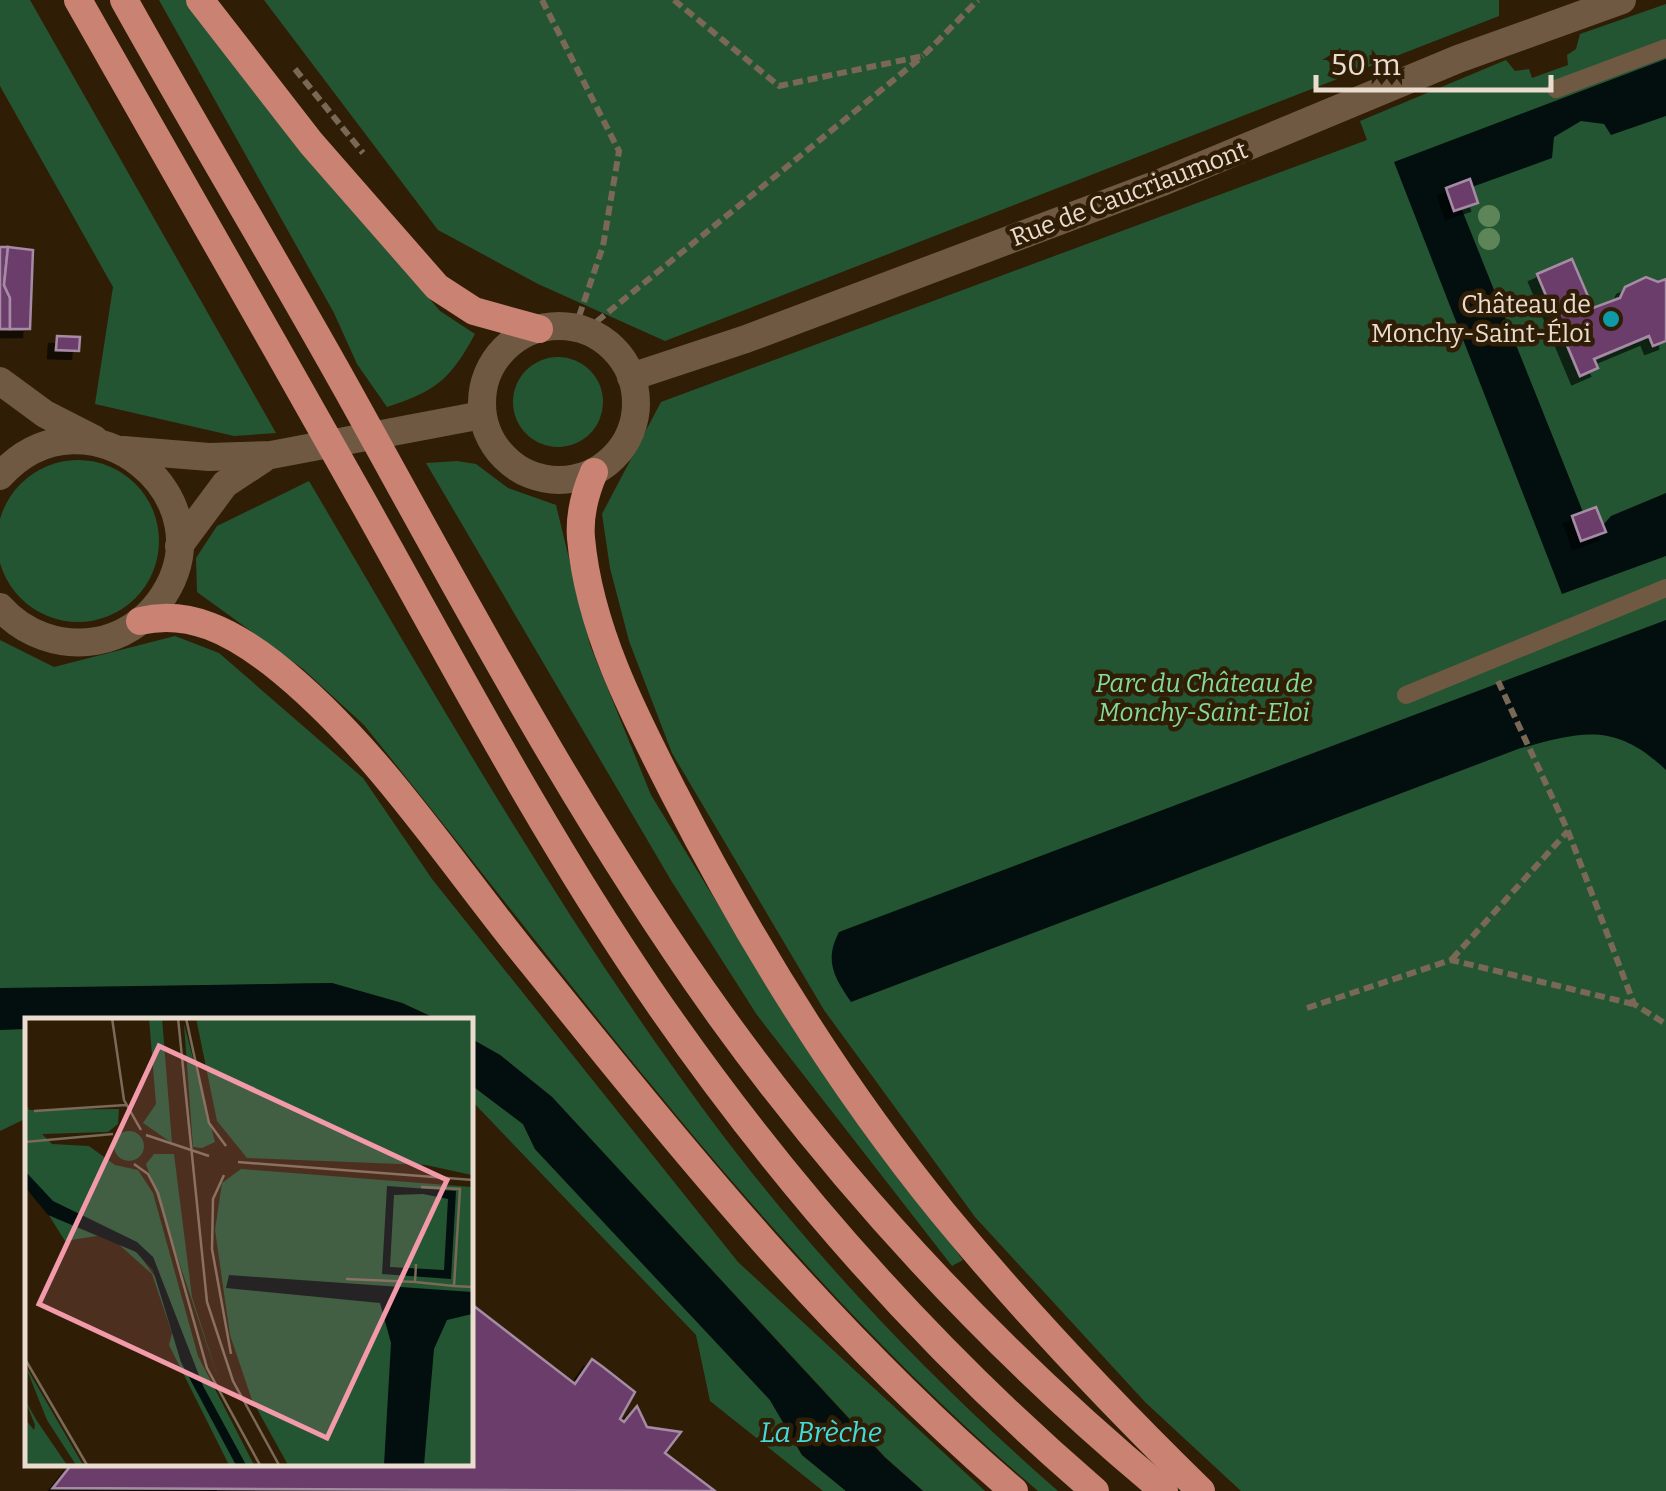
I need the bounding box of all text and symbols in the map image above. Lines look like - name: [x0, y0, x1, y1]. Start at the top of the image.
- scale bar: [1316, 30, 1551, 92]
- text: 50 m: [1331, 47, 1401, 83]
- street label: Rue de Caucriaumont: [1006, 135, 1252, 253]
- place label: Château de Monchy-Saint-Éloi: [1371, 290, 1591, 349]
- marker: Château de Monchy-Saint-Éloi: [1600, 308, 1622, 330]
- park label: Parc du Château de Monchy-Saint-Eloi: [1095, 669, 1313, 728]
- inset map: [25, 1018, 472, 1466]
- water label: La Brèche: [760, 1416, 882, 1449]

